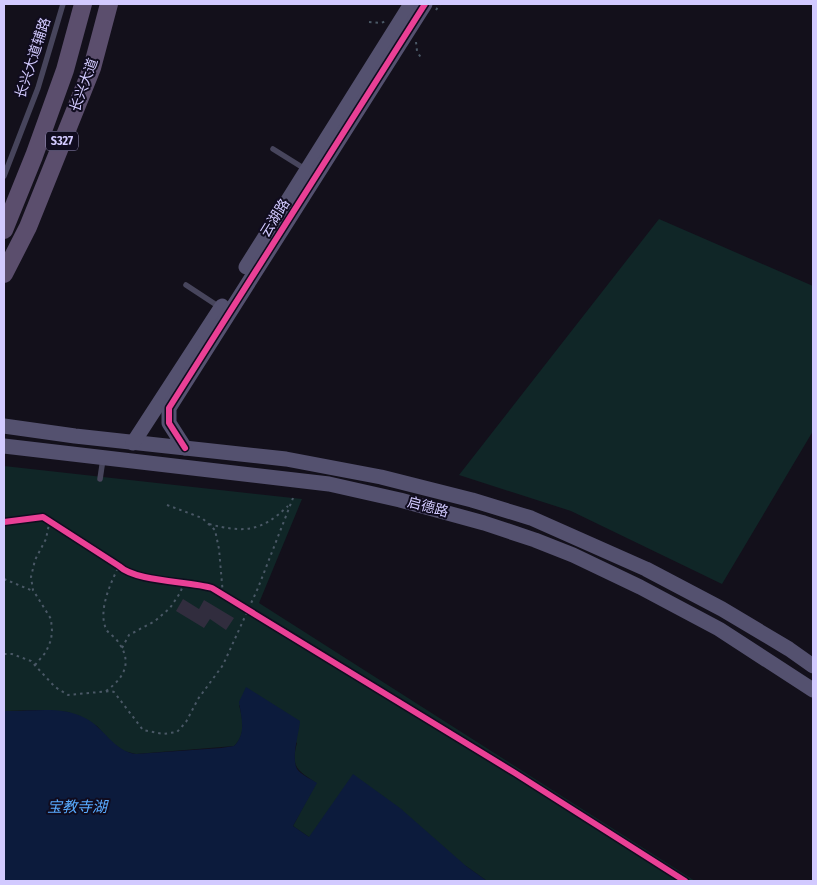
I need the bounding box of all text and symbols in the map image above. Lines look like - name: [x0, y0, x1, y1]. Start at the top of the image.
- street label: 长兴大道辅路: [12, 15, 54, 101]
- street label: 长兴大道: [66, 56, 102, 114]
- road number: S327: [46, 132, 78, 150]
- street label: 云湖路: [257, 196, 293, 240]
- street label: 启德路: [406, 493, 450, 521]
- water label: 宝教寺湖: [47, 798, 109, 816]

